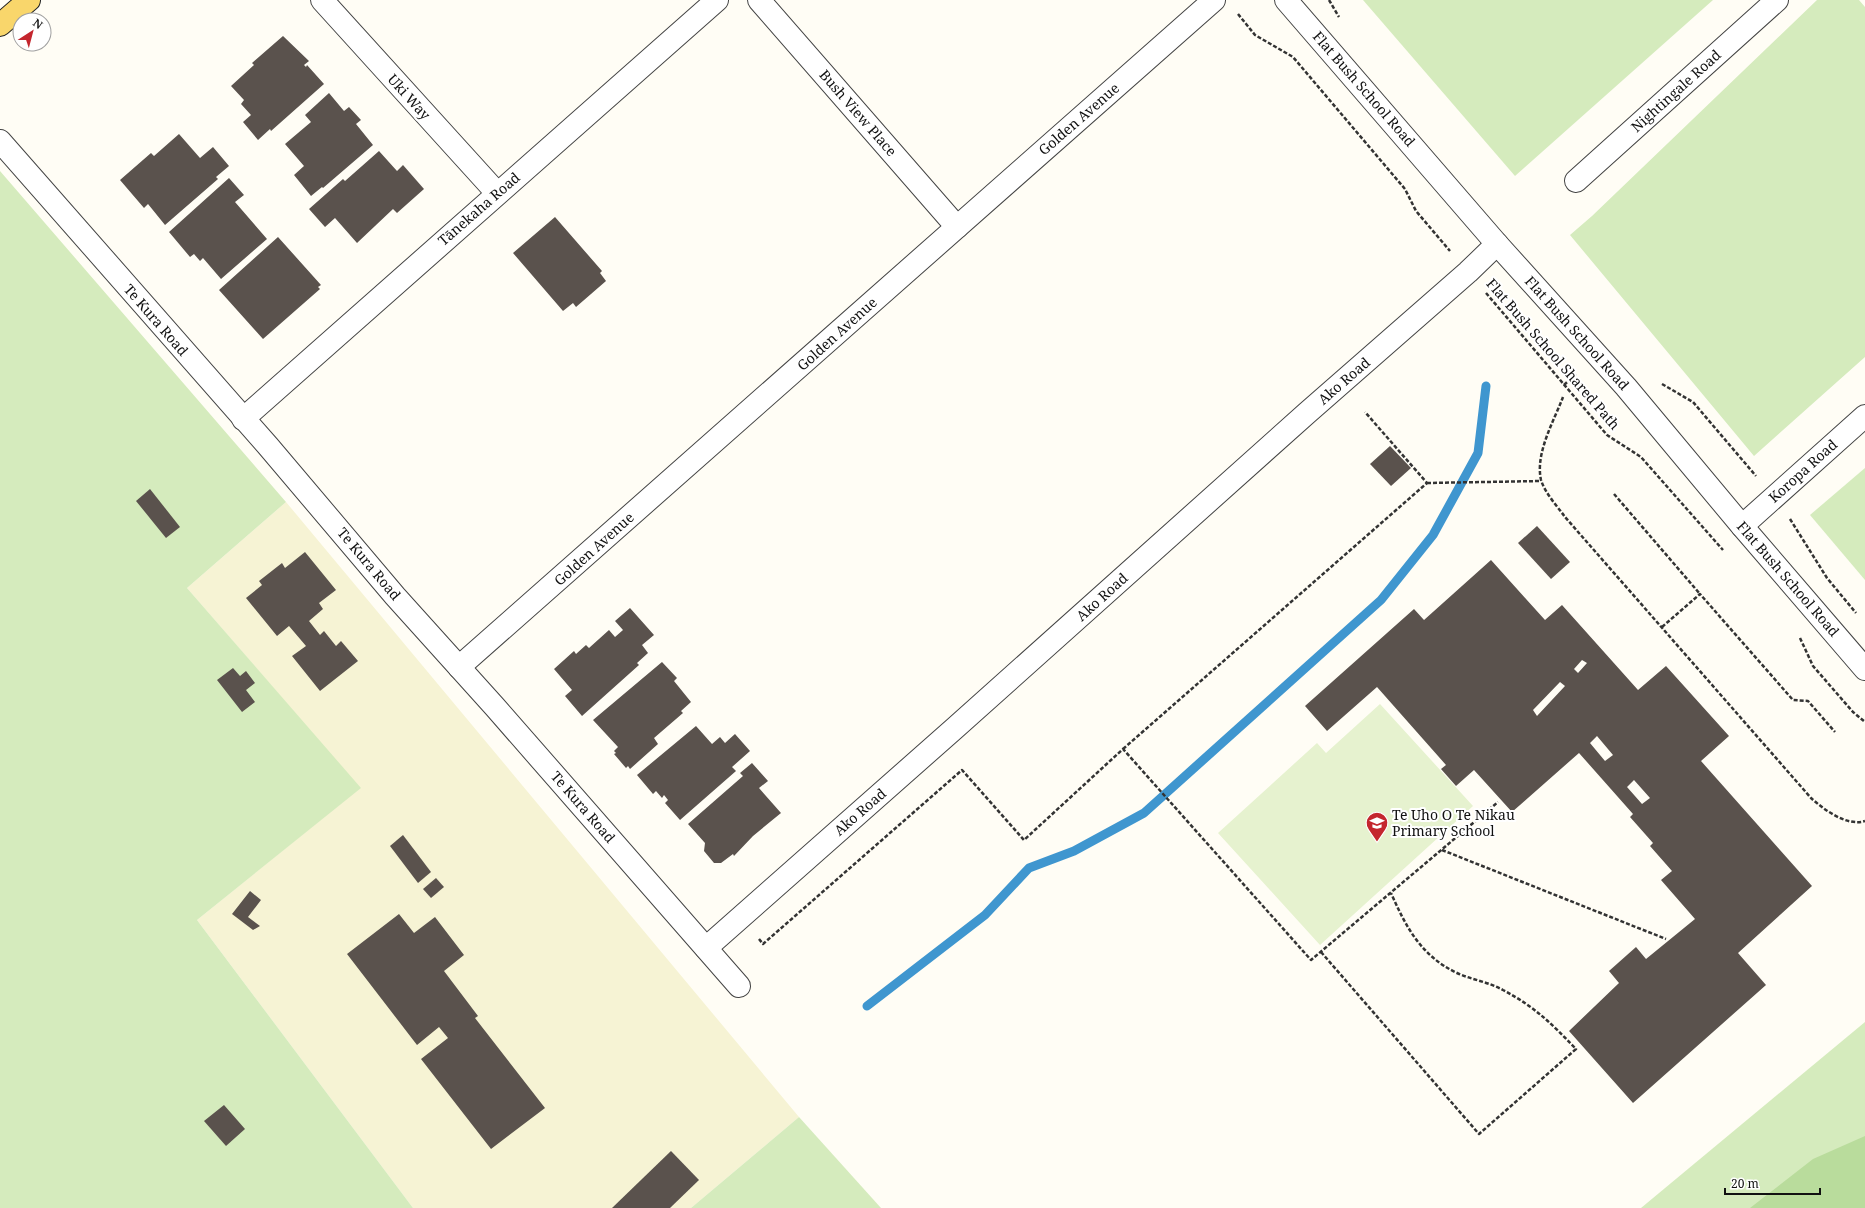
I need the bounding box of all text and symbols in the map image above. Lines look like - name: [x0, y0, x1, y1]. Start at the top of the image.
- north arrow: [12, 12, 52, 52]
- text: N: [30, 15, 46, 32]
- street label: Flat Bush School Road: [1309, 27, 1420, 151]
- street label: Nightingale Road: [1627, 45, 1725, 136]
- street label: Bush View Place: [815, 65, 901, 160]
- street label: Uki Way: [384, 70, 435, 124]
- street label: Golden Avenue: [1034, 78, 1123, 159]
- street label: Tānekaha Road: [434, 167, 524, 250]
- street label: Flat Bush School Road: [1521, 272, 1634, 394]
- street label: Flat Bush School Shared Path: [1482, 274, 1624, 433]
- street label: Te Kura Road: [120, 280, 193, 360]
- street label: Golden Avenue: [793, 293, 881, 375]
- street label: Ako Road: [1314, 352, 1374, 409]
- street label: Koropa Road: [1764, 434, 1841, 507]
- street label: Golden Avenue: [550, 508, 638, 590]
- street label: Flat Bush School Road: [1733, 517, 1844, 641]
- street label: Te Kura Road: [334, 523, 406, 604]
- street label: Ako Road: [1072, 568, 1132, 625]
- street label: Te Kura Road: [547, 767, 620, 847]
- street label: Ako Road: [830, 783, 890, 840]
- place label: Te Uho O Te Nikau Primary School: [1392, 805, 1515, 840]
- school or university icon: Te Uho O Te Nikau Primary School: [1364, 810, 1390, 843]
- scale bar: [1725, 1170, 1820, 1196]
- text: 20 m: [1731, 1175, 1759, 1192]

